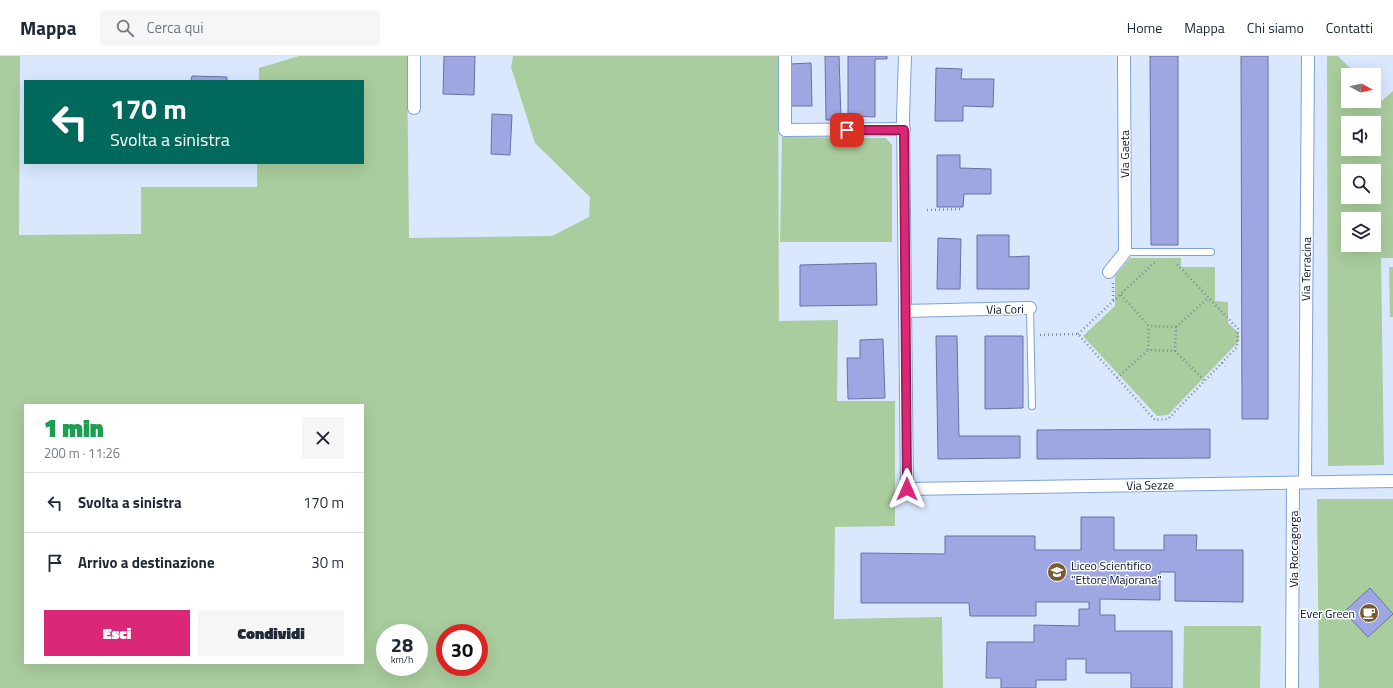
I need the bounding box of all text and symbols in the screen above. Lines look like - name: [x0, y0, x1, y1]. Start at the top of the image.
- search box: [100, 10, 380, 46]
- text: Mappa: [20, 13, 76, 42]
- text: Cerca qui: [146, 16, 204, 39]
- icon: search: [114, 17, 136, 39]
- text: Home: [1127, 17, 1162, 38]
- text: Mappa: [1184, 17, 1225, 38]
- text: Chi siamo: [1247, 17, 1304, 38]
- text: Contatti: [1326, 17, 1373, 38]
- north arrow: [1341, 68, 1381, 108]
- map controls: [1341, 68, 1381, 252]
- text: 170 m: [110, 87, 187, 130]
- icon: left: [44, 96, 96, 148]
- pin: [830, 113, 864, 147]
- button: sound: [1341, 116, 1381, 156]
- icon: arrive: [836, 119, 858, 141]
- text: Svolta a sinistra: [110, 126, 230, 153]
- street label: Via Gaeta: [1115, 130, 1134, 178]
- button: search: [1341, 164, 1381, 204]
- button: layers: [1341, 212, 1381, 252]
- street label: Via Terracina: [1296, 237, 1316, 301]
- street label: Via Cori: [986, 299, 1024, 319]
- text: 1 min: [44, 410, 104, 446]
- button: close: [302, 417, 344, 459]
- text: 200 m · 11:26: [44, 443, 120, 463]
- position arrow: [886, 468, 928, 510]
- street label: Via Sezze: [1126, 475, 1174, 495]
- text: Svolta a sinistra: [78, 491, 182, 514]
- text: 170 m: [303, 491, 344, 514]
- icon: left: [44, 492, 66, 514]
- street label: Via Roccagorga: [1284, 510, 1303, 588]
- text: Arrivo a destinazione: [78, 551, 215, 574]
- text: 30 m: [311, 551, 344, 574]
- icon: arrive: [44, 552, 66, 574]
- place label: Liceo Scientifico "Ettore Majorana": [1071, 556, 1162, 589]
- school or university icon: Liceo Scientifico "Ettore Majorana": [1046, 561, 1068, 583]
- cafe icon: Ever Green: [1358, 602, 1380, 624]
- place label: Ever Green: [1300, 604, 1355, 623]
- button: Esci: [44, 610, 190, 656]
- button: Condividi: [198, 610, 344, 656]
- speed limit sign: 30: [436, 624, 488, 676]
- text: 28: [391, 629, 413, 660]
- text: km/h: [391, 652, 413, 667]

